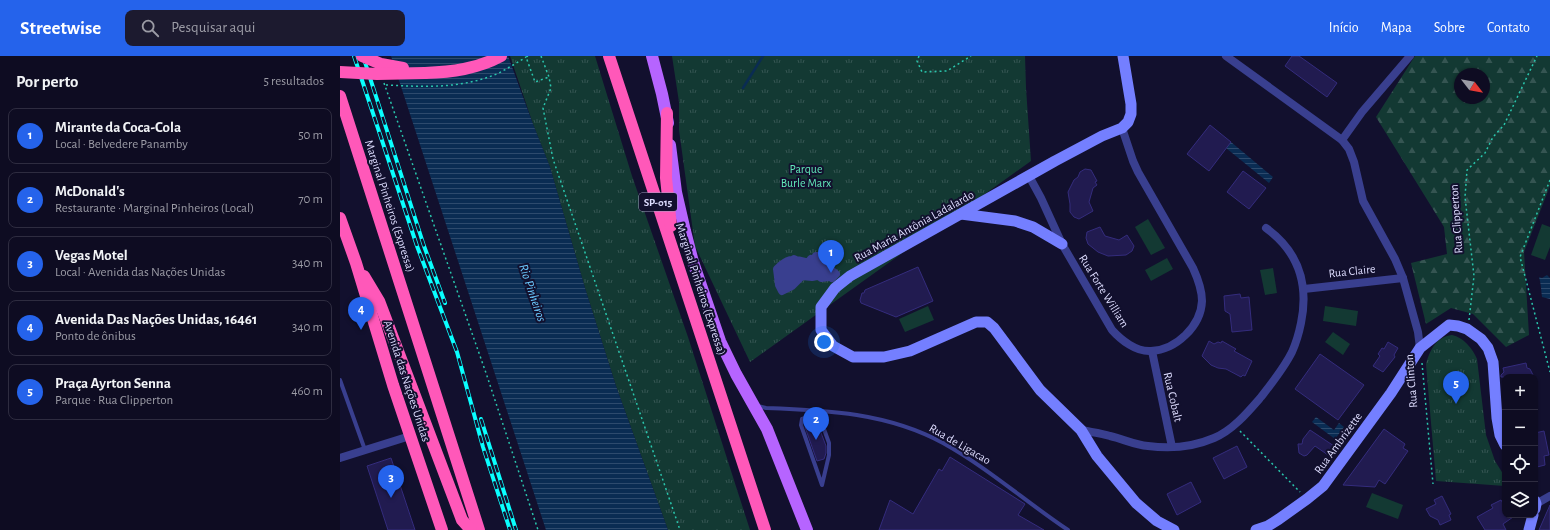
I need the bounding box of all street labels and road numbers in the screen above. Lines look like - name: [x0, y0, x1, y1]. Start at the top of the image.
- street label: Marginal Pinheiros (Expressa): [363, 138, 417, 274]
- street label: Rua Clipperton: [1448, 184, 1464, 254]
- street label: Rua Maria Antônia Ladalardo: [852, 188, 976, 264]
- road number: SP-015: [639, 193, 677, 211]
- street label: Marginal Pinheiros (Expressa): [674, 221, 728, 357]
- street label: Rua Forte William: [1077, 253, 1131, 329]
- street label: Rua Claire: [1328, 263, 1376, 279]
- street label: Avenida das Nações Unidas: [382, 319, 432, 443]
- street label: Rua Clinton: [1403, 354, 1419, 408]
- street label: Rua Cobalt: [1161, 371, 1185, 423]
- street label: Rua Ambrizette: [1312, 410, 1364, 476]
- street label: Rua de Ligacao: [927, 422, 993, 466]

